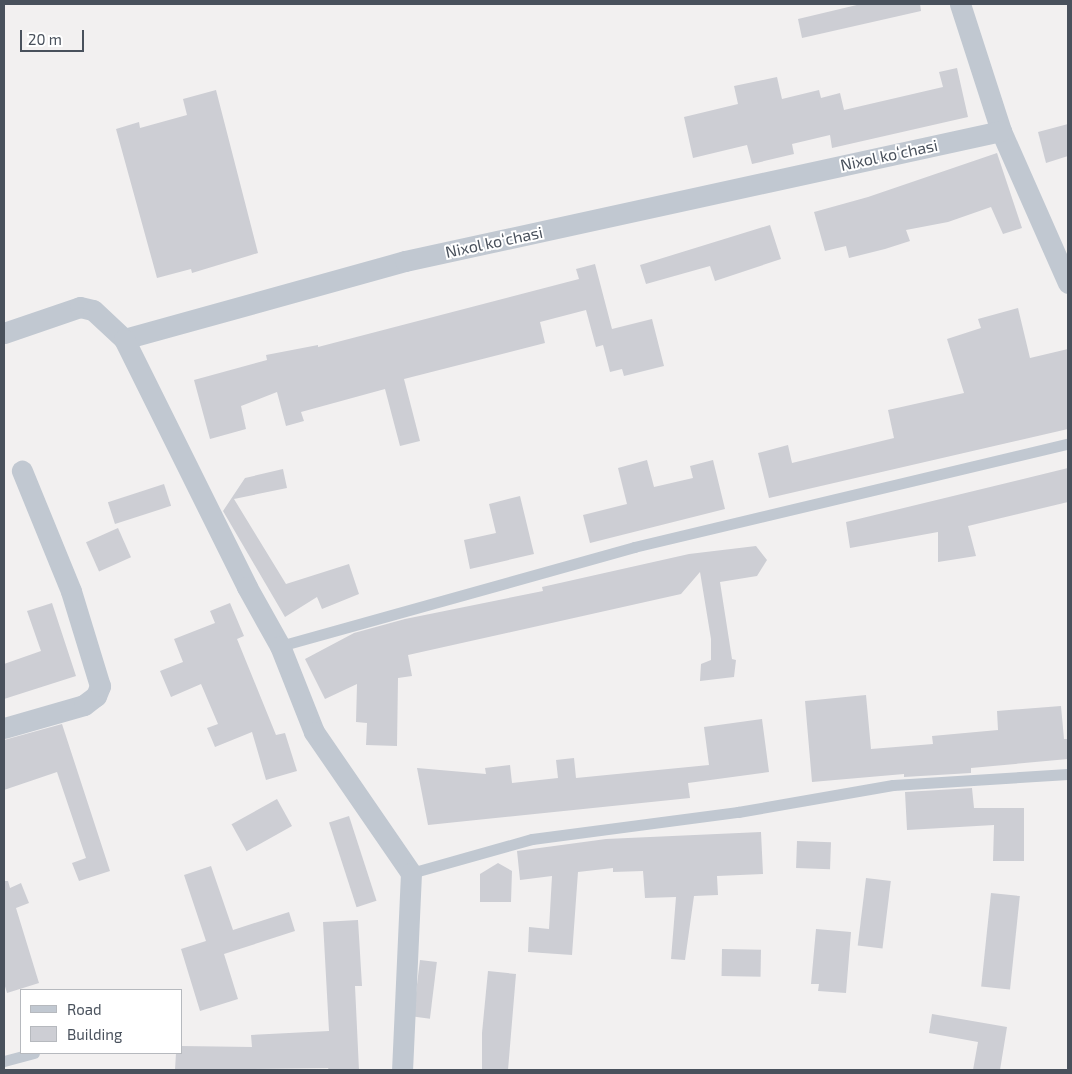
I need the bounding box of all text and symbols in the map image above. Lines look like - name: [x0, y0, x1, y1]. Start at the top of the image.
- scale bar: [22, 20, 86, 52]
- text: 20 m: [28, 30, 62, 48]
- street label: Nixol koʻchasi: [838, 135, 940, 175]
- street label: Nixol koʻchasi: [443, 222, 545, 262]
- legend: [20, 989, 182, 1054]
- text: Road: [67, 1000, 102, 1018]
- text: Building: [67, 1025, 122, 1043]

